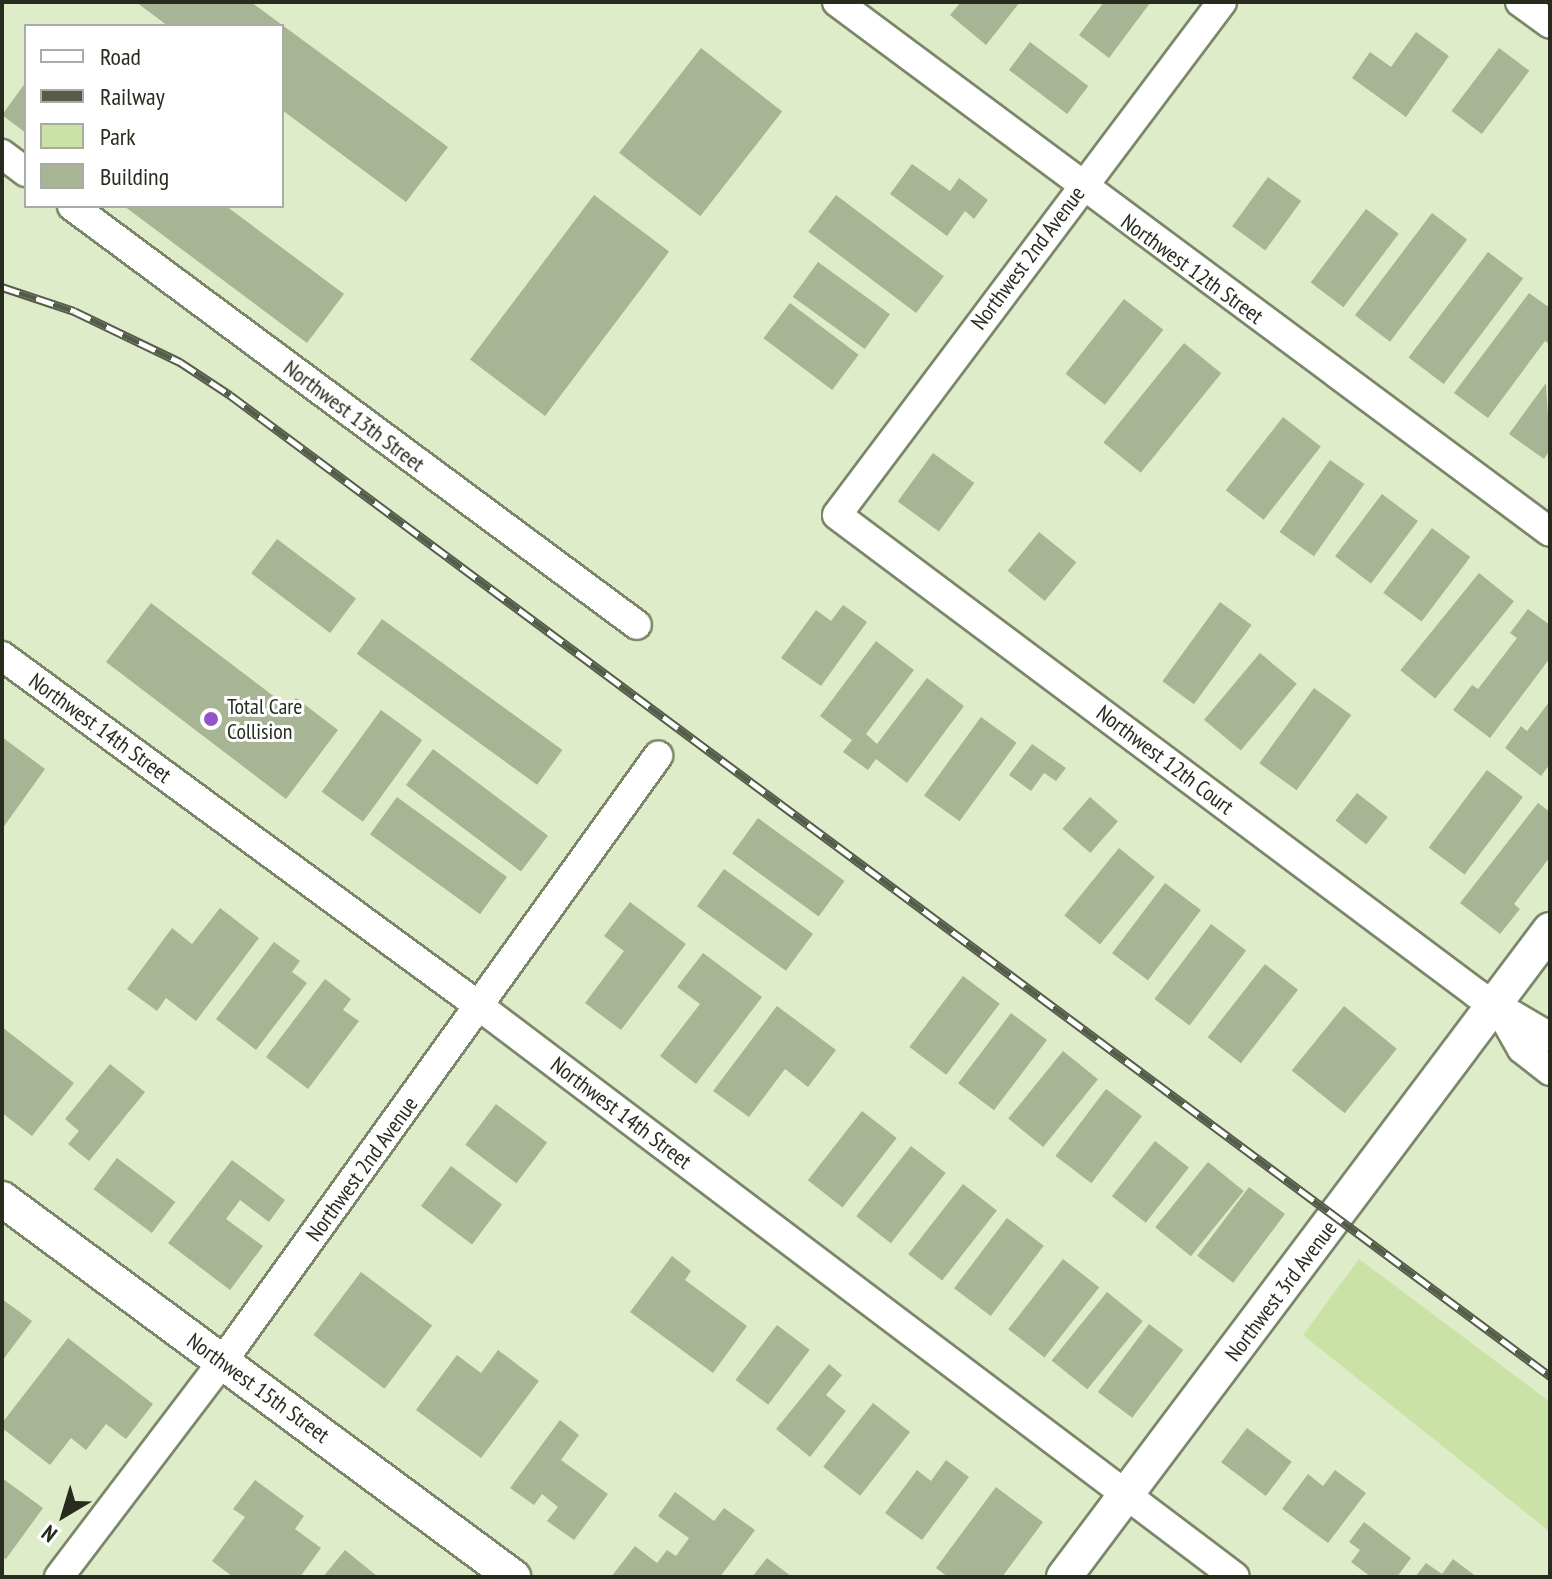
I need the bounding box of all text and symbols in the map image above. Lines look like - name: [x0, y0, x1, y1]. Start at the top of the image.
- legend: [24, 24, 284, 208]
- text: Road: [100, 41, 141, 72]
- text: Railway: [100, 81, 165, 112]
- text: Park: [100, 121, 136, 152]
- text: Building: [100, 161, 169, 192]
- street label: Northwest 2nd Avenue: [965, 181, 1091, 335]
- street label: Northwest 12th Street: [1116, 209, 1268, 329]
- street label: Northwest 13th Street: [278, 354, 430, 478]
- street label: Northwest 14th Street: [24, 668, 176, 788]
- place label: Total Care Collision: [227, 693, 302, 744]
- street label: Northwest 12th Court: [1091, 700, 1239, 820]
- marker: Total Care Collision: [202, 710, 220, 728]
- street label: Northwest 14th Street: [545, 1051, 697, 1175]
- street label: Northwest 2nd Avenue: [300, 1091, 424, 1247]
- street label: Northwest 3rd Avenue: [1219, 1215, 1343, 1367]
- street label: Northwest 15th Street: [182, 1328, 334, 1448]
- north arrow: [24, 1475, 104, 1555]
- text: N: [36, 1519, 63, 1549]

